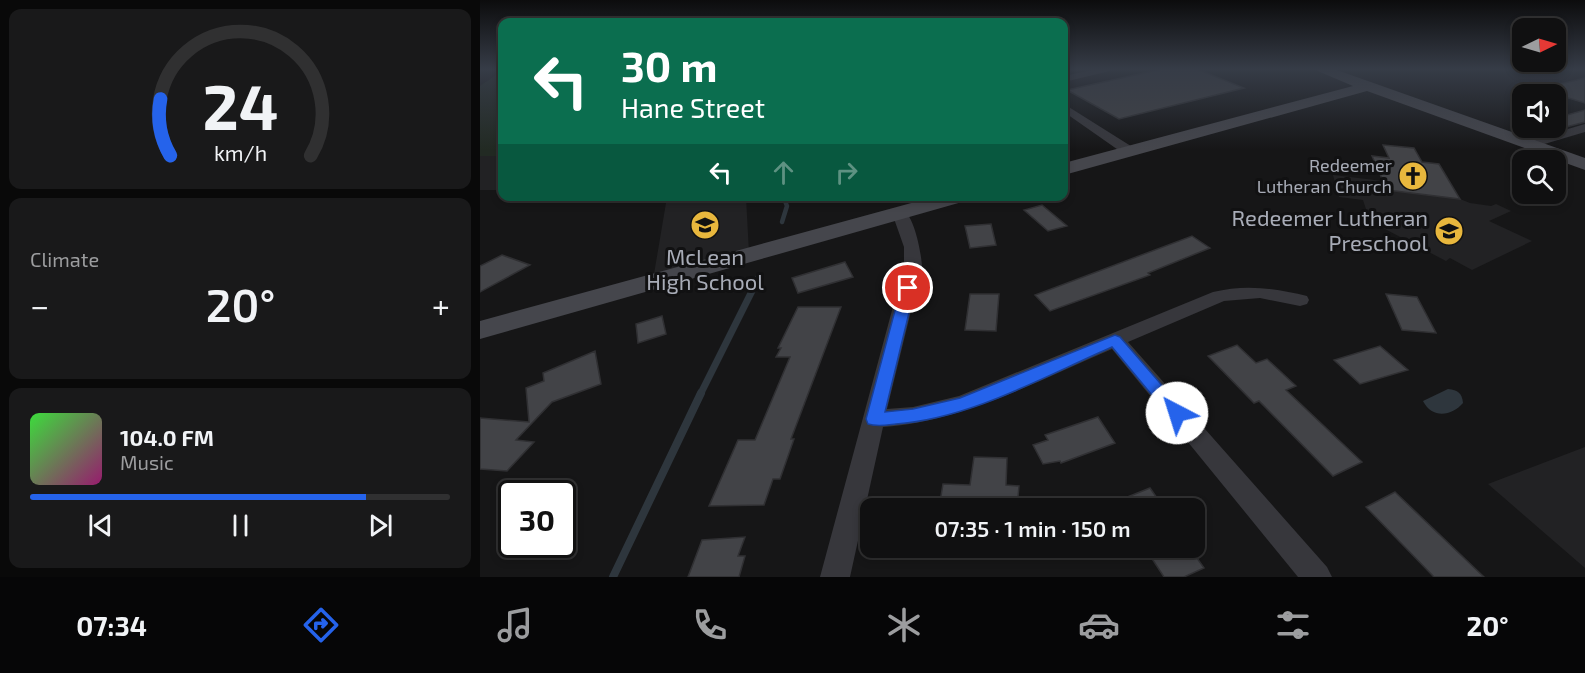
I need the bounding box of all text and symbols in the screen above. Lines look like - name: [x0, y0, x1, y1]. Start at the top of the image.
- north arrow: [1512, 18, 1566, 72]
- map controls: [1512, 18, 1566, 204]
- text: 30 m: [621, 40, 717, 90]
- icon: left: [522, 42, 600, 120]
- text: 24: [202, 68, 278, 143]
- button: sound: [1512, 84, 1566, 138]
- text: Hane Street: [621, 91, 765, 123]
- text: km/h: [213, 141, 267, 166]
- button: search: [1512, 150, 1566, 204]
- place label: Redeemer Lutheran Church: [1257, 154, 1392, 197]
- icon: left: [704, 156, 737, 189]
- icon: ahead: [767, 156, 800, 189]
- icon: right: [830, 156, 863, 189]
- church icon: Redeemer Lutheran Church: [1397, 160, 1429, 192]
- place label: Redeemer Lutheran Preschool: [1232, 204, 1428, 255]
- school or university icon: McLean High School: [689, 209, 721, 241]
- school or university icon: Redeemer Lutheran Preschool: [1433, 215, 1465, 247]
- place label: McLean High School: [646, 243, 764, 294]
- text: Climate: [30, 247, 99, 271]
- pin: [882, 262, 933, 313]
- icon: arrive: [891, 271, 924, 304]
- text: 20°: [206, 277, 275, 331]
- text: −: [30, 285, 49, 325]
- text: +: [432, 285, 450, 325]
- position arrow: [1145, 381, 1209, 445]
- text: 104.0 FM: [120, 424, 214, 450]
- text: Music: [120, 450, 174, 474]
- speed limit sign: 30: [498, 480, 576, 558]
- icon: previous: [84, 509, 117, 542]
- icon: pause: [224, 509, 257, 542]
- icon: next: [364, 509, 397, 542]
- text: 07:35 · 1 min · 150 m: [934, 515, 1131, 541]
- icon: directions: [300, 604, 342, 646]
- icon: music: [494, 604, 536, 646]
- icon: phone: [689, 604, 731, 646]
- icon: climate: [883, 604, 925, 646]
- icon: car: [1078, 604, 1120, 646]
- icon: filters: [1272, 604, 1314, 646]
- text: 07:34: [76, 609, 147, 641]
- text: 20°: [1467, 609, 1509, 641]

